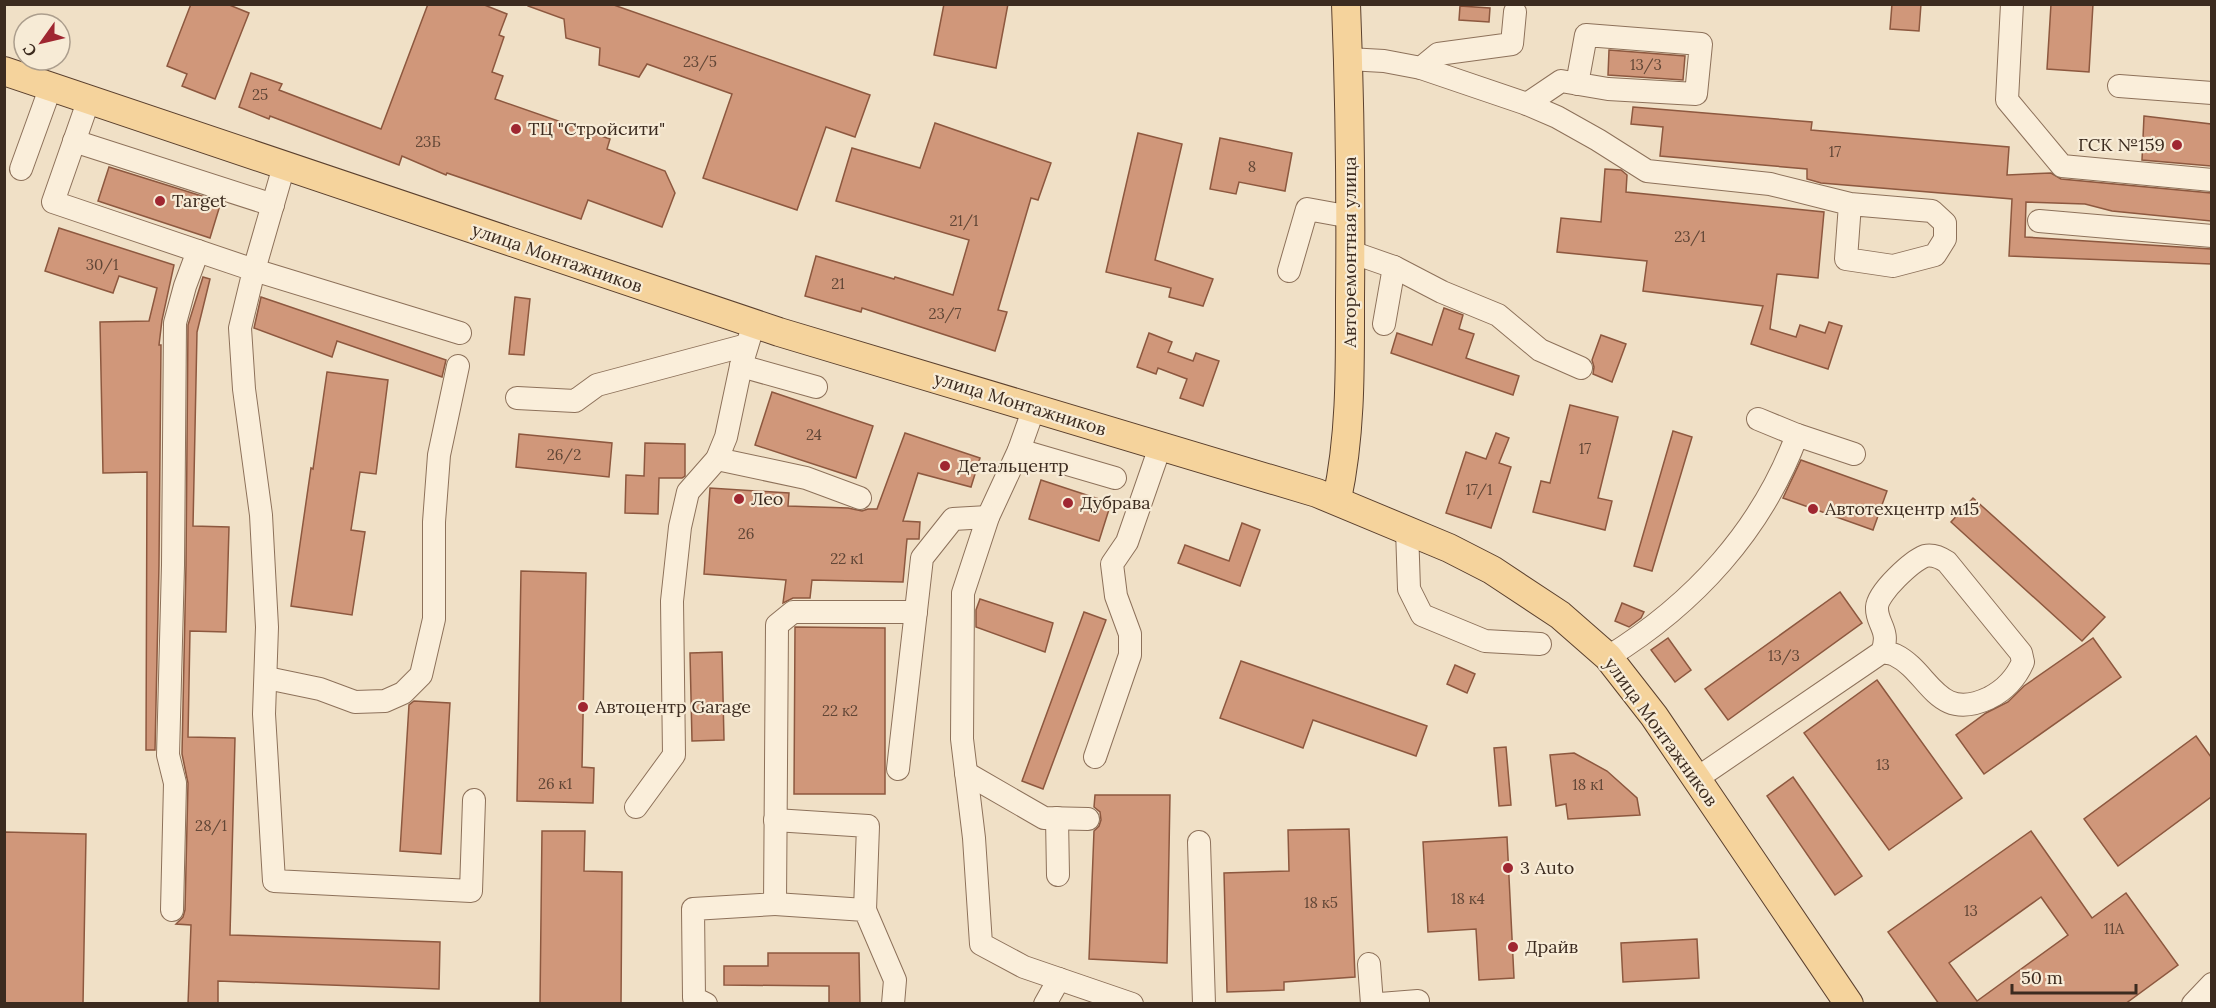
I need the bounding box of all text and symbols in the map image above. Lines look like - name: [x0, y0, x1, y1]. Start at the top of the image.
- north arrow: [12, 12, 72, 72]
- text: С: [18, 40, 41, 61]
- house number: 23/5: [683, 52, 717, 72]
- house number: 13/3: [1630, 55, 1662, 75]
- house number: 25: [252, 85, 268, 104]
- place label: ТЦ "Стройсити": [528, 117, 665, 140]
- marker: ТЦ "Стройсити": [509, 122, 523, 136]
- house number: 23Б: [415, 132, 441, 151]
- place label: ГСК №159: [2078, 133, 2165, 156]
- marker: ГСК №159: [2170, 138, 2184, 152]
- house number: 17: [1829, 142, 1841, 161]
- street label: Авторемонтная улица: [1338, 156, 1361, 349]
- house number: 8: [1248, 157, 1256, 176]
- place label: Target: [172, 189, 227, 212]
- marker: Target: [153, 194, 167, 208]
- house number: 21/1: [949, 211, 979, 231]
- street label: улица Монтажников: [469, 218, 645, 298]
- house number: 23/1: [1674, 227, 1706, 247]
- house number: 30/1: [86, 255, 118, 275]
- house number: 21: [831, 274, 845, 293]
- house number: 23/7: [929, 304, 962, 324]
- street label: улица Монтажников: [931, 366, 1109, 441]
- house number: 24: [806, 425, 822, 444]
- house number: 17: [1579, 439, 1591, 458]
- house number: 26/2: [547, 445, 581, 465]
- place label: Детальцентр: [957, 454, 1069, 477]
- marker: Детальцентр: [938, 459, 952, 473]
- house number: 17/1: [1465, 480, 1493, 500]
- place label: Лео: [751, 487, 783, 510]
- place label: Дубрава: [1080, 491, 1150, 514]
- marker: Лео: [732, 492, 746, 506]
- marker: Дубрава: [1061, 496, 1075, 510]
- place label: Автотехцентр м15: [1824, 497, 1979, 520]
- marker: Автотехцентр м15: [1806, 502, 1820, 516]
- house number: 26: [738, 524, 754, 543]
- house number: 22 к1: [830, 549, 864, 568]
- house number: 13/3: [1768, 646, 1800, 666]
- street label: улица Монтажников: [1600, 653, 1723, 811]
- place label: Автоцентр Garage: [594, 695, 751, 718]
- marker: Автоцентр Garage: [576, 700, 590, 714]
- house number: 22 к2: [822, 701, 858, 720]
- house number: 13: [1876, 755, 1890, 774]
- house number: 26 к1: [538, 774, 572, 793]
- house number: 18 к1: [1572, 775, 1604, 794]
- house number: 28/1: [195, 816, 227, 836]
- place label: 3 Auto: [1520, 856, 1574, 879]
- marker: 3 Auto: [1501, 861, 1515, 875]
- house number: 18 к4: [1451, 889, 1485, 908]
- house number: 18 к5: [1304, 893, 1338, 912]
- house number: 13: [1964, 901, 1978, 920]
- house number: 11А: [2104, 919, 2125, 938]
- place label: Драйв: [1525, 935, 1578, 958]
- marker: Драйв: [1506, 940, 1520, 954]
- scale bar: [2012, 957, 2136, 995]
- text: 50 m: [2021, 966, 2063, 989]

